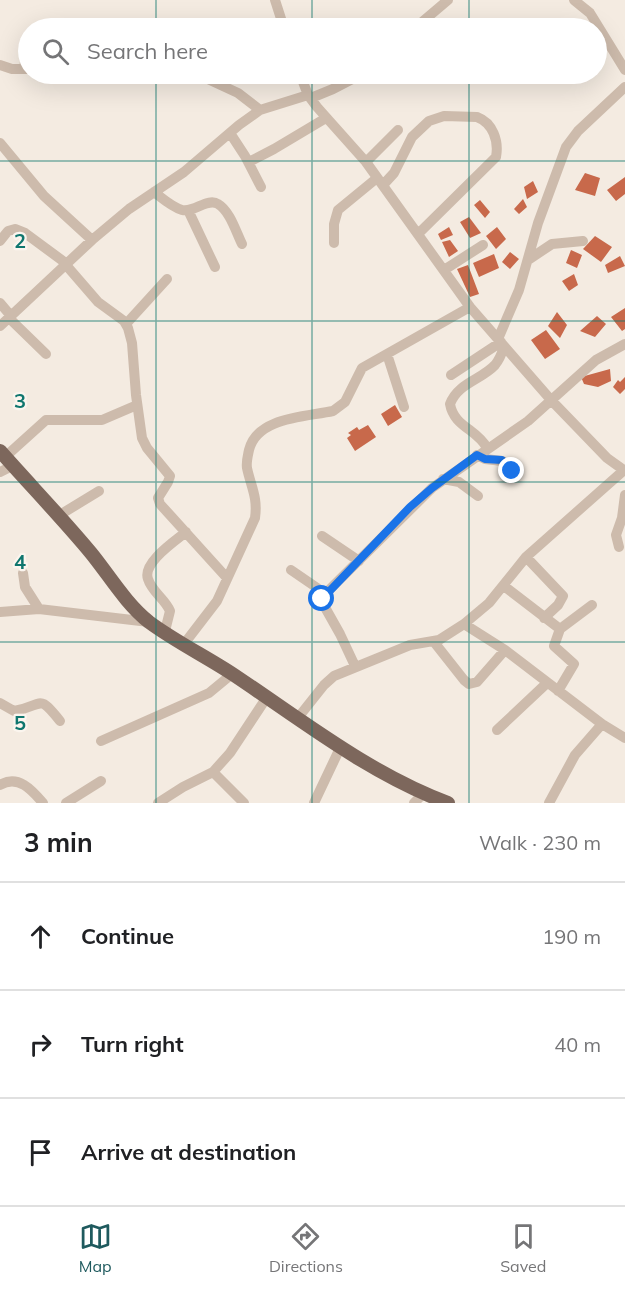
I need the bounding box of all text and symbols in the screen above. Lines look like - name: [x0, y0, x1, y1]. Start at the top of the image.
- search box: [18, 18, 607, 84]
- icon: search: [39, 35, 72, 68]
- text: Search here: [87, 37, 208, 65]
- text: 2: [14, 228, 26, 253]
- text: 3: [14, 388, 26, 413]
- route end: [498, 457, 524, 483]
- text: 4: [14, 549, 26, 574]
- route start: [308, 585, 334, 611]
- text: 5: [14, 710, 26, 735]
- text: 3 min: [24, 826, 93, 859]
- text: Walk · 230 m: [479, 830, 601, 855]
- icon: ahead: [24, 920, 57, 953]
- text: Continue: [81, 922, 174, 950]
- text: 190 m: [542, 924, 601, 949]
- icon: right: [24, 1028, 57, 1061]
- text: Turn right: [81, 1030, 184, 1058]
- text: 40 m: [554, 1032, 601, 1057]
- icon: arrive: [24, 1136, 57, 1169]
- text: Arrive at destination: [81, 1138, 296, 1166]
- tab: Map: [79, 1220, 112, 1276]
- tab: Directions: [269, 1220, 343, 1276]
- tab: Saved: [500, 1220, 546, 1276]

